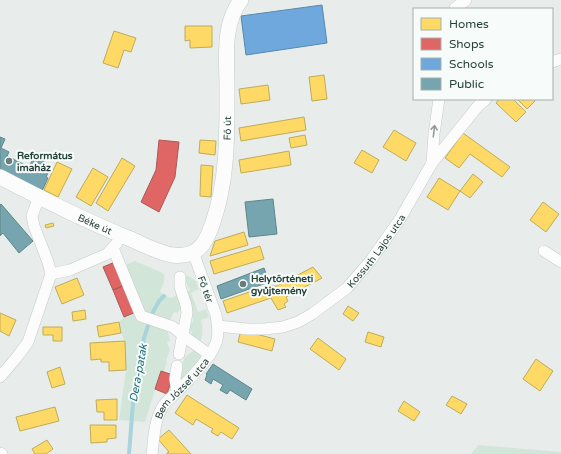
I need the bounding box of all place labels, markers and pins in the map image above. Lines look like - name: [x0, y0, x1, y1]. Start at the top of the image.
- place label: Református imaház: [17, 150, 73, 174]
- marker: Református imaház: [4, 156, 14, 166]
- place label: Helytörténeti gyűjtemény: [251, 273, 314, 297]
- marker: Helytörténeti gyűjtemény: [238, 279, 248, 289]

